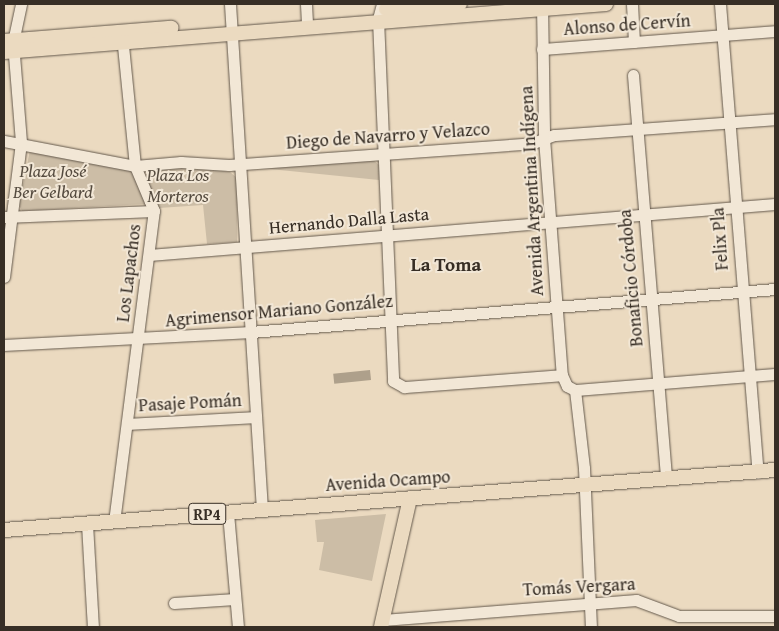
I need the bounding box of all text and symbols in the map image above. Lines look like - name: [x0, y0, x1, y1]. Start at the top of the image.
- street label: Alonso de Cervín: [563, 10, 691, 40]
- street label: Avenida Argentina Indígena: [516, 85, 548, 297]
- street label: Diego de Navarro y Velazco: [285, 118, 491, 154]
- park label: Plaza José Ber Gelbard: [13, 161, 93, 203]
- park label: Plaza Los Morteros: [147, 165, 209, 208]
- street label: Hernando Dalla Lasta: [268, 203, 430, 239]
- street label: Felix Pla: [707, 207, 733, 271]
- street label: Bonaficio Córdoba: [614, 208, 648, 348]
- street label: Los Lapachos: [112, 223, 146, 323]
- district label: La Toma: [411, 254, 481, 276]
- street label: Agrimensor Mariano González: [164, 290, 394, 332]
- street label: Pasaje Pomán: [138, 390, 242, 416]
- street label: Avenida Ocampo: [325, 466, 451, 496]
- road number: RP4: [187, 500, 227, 528]
- street label: Tomás Vergara: [522, 573, 636, 601]

